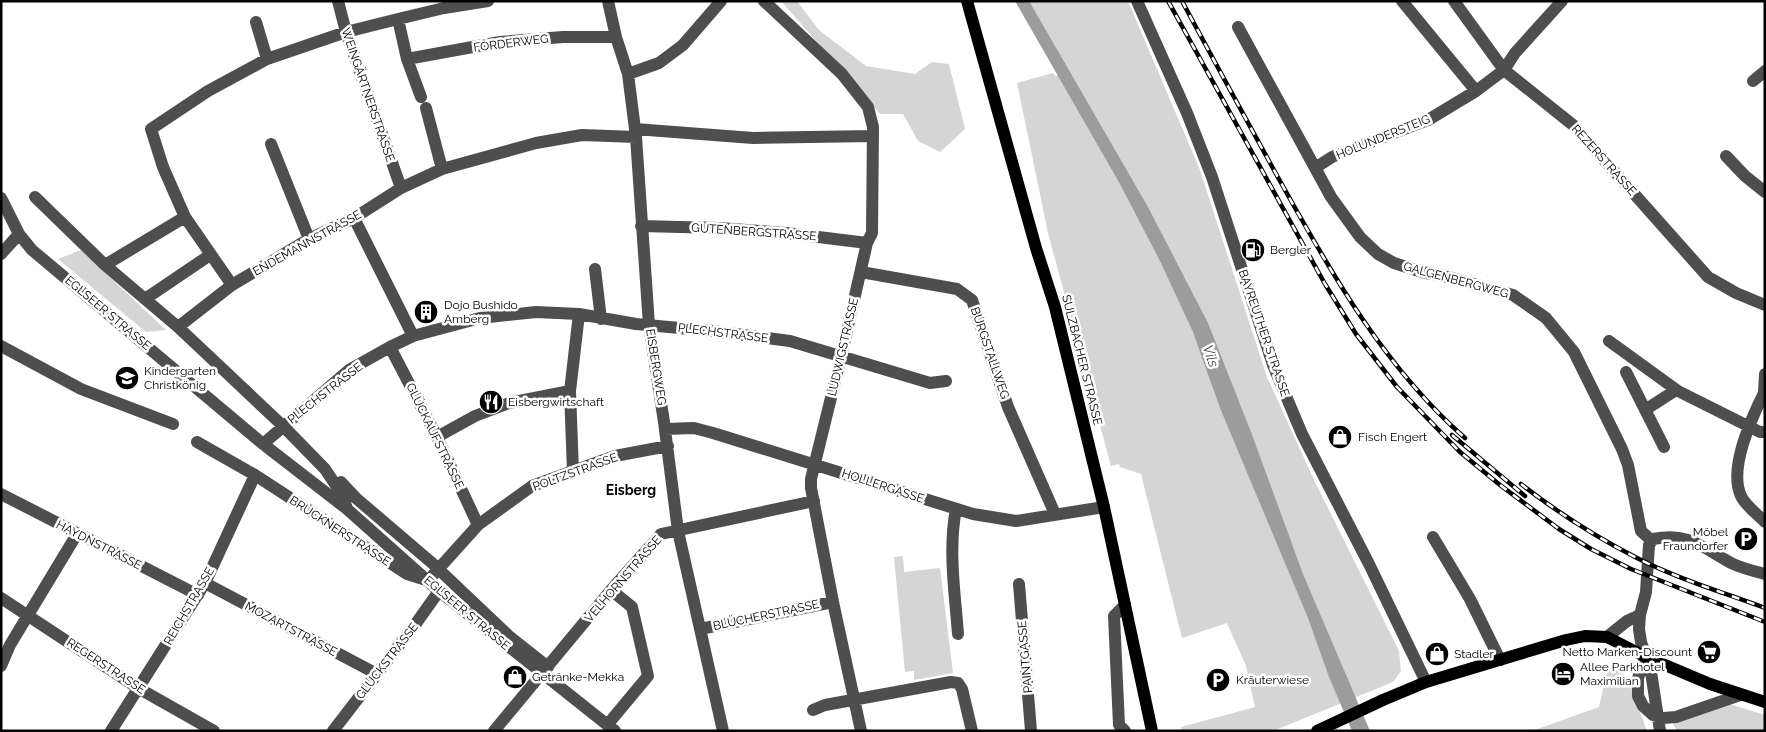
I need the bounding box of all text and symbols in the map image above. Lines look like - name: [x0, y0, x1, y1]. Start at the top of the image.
- street label: WEINGÄRTNERSTRASSE: [339, 26, 397, 164]
- street label: FÖRDERWEG: [473, 31, 549, 55]
- street label: HOLUNDERSTEIG: [1334, 112, 1432, 162]
- street label: REZERSTRASSE: [1569, 122, 1639, 198]
- street label: ENDEMANNSTRASSE: [250, 207, 364, 279]
- street label: GUTENBERGSTRASSE: [691, 221, 817, 243]
- fuel station icon: Bergler: [1240, 237, 1266, 263]
- place label: Bergler: [1270, 243, 1312, 257]
- street label: GALGENBERGWEG: [1402, 259, 1510, 301]
- street label: BAYREUTHER STRASSE: [1236, 268, 1292, 398]
- street label: EGLSEER STRASSE: [62, 273, 154, 353]
- street label: SULZBACHER STRASSE: [1059, 293, 1105, 427]
- street label: LUDWIGSTRASSE: [825, 297, 861, 397]
- place label: Dojo Bushido Amberg: [444, 298, 518, 326]
- building icon: Dojo Bushido Amberg: [413, 299, 439, 325]
- street label: BURGSTALLWEG: [968, 305, 1012, 401]
- street label: PLECHSTRASSE: [677, 321, 769, 345]
- street label: EISBERGWEG: [643, 328, 669, 406]
- water label: Vils: [1200, 343, 1222, 370]
- street label: PLECHSTRASSE: [285, 359, 365, 427]
- place label: Kindergarten Christkönig: [144, 364, 216, 392]
- school or university icon: Kindergarten Christkönig: [114, 365, 140, 391]
- street label: GLÜCKAUFSTRASSE: [403, 381, 467, 491]
- restaurant icon: Eisbergwirtschaft: [478, 389, 504, 415]
- place label: Eisbergwirtschaft: [508, 395, 604, 409]
- shop icon: Fisch Engert: [1327, 424, 1353, 450]
- place label: Fisch Engert: [1358, 430, 1427, 444]
- street label: POLTZSTRASSE: [531, 450, 619, 494]
- street label: HOLLERGASSE: [840, 466, 926, 506]
- district label: Eisberg: [606, 482, 656, 498]
- street label: BRUCKNERSTRASSE: [287, 493, 393, 569]
- street label: HAYDNSTRASSE: [54, 517, 144, 573]
- place label: Möbel Fraundorfer: [1663, 525, 1729, 553]
- parking icon: Möbel Fraundorfer: [1733, 526, 1759, 552]
- street label: VELHORNSTRASSE: [582, 533, 664, 625]
- street label: REICHSTRASSE: [161, 565, 217, 647]
- street label: EGLSEER STRASSE: [421, 573, 513, 653]
- street label: BLÜCHERSTRASSE: [712, 597, 820, 633]
- street label: MOZARTSTRASSE: [243, 599, 339, 659]
- street label: GLUCKSTRASSE: [353, 620, 421, 702]
- street label: PAINTGASSE: [1015, 620, 1035, 694]
- street label: REGERSTRASSE: [64, 635, 148, 697]
- supermarket icon: Netto Marken-Discount: [1696, 639, 1722, 665]
- shop icon: Stadler: [1424, 641, 1450, 667]
- place label: Netto Marken-Discount: [1563, 645, 1692, 659]
- place label: Stadler: [1454, 647, 1495, 661]
- place label: Allee Parkhotel Maximilian: [1580, 660, 1665, 688]
- hotel icon: Allee Parkhotel Maximilian: [1550, 661, 1576, 687]
- shop icon: Getränke-Mekka: [502, 664, 528, 690]
- parking icon: Kräuterwiese: [1205, 667, 1231, 693]
- place label: Getränke-Mekka: [532, 670, 624, 684]
- place label: Kräuterwiese: [1236, 673, 1309, 687]

